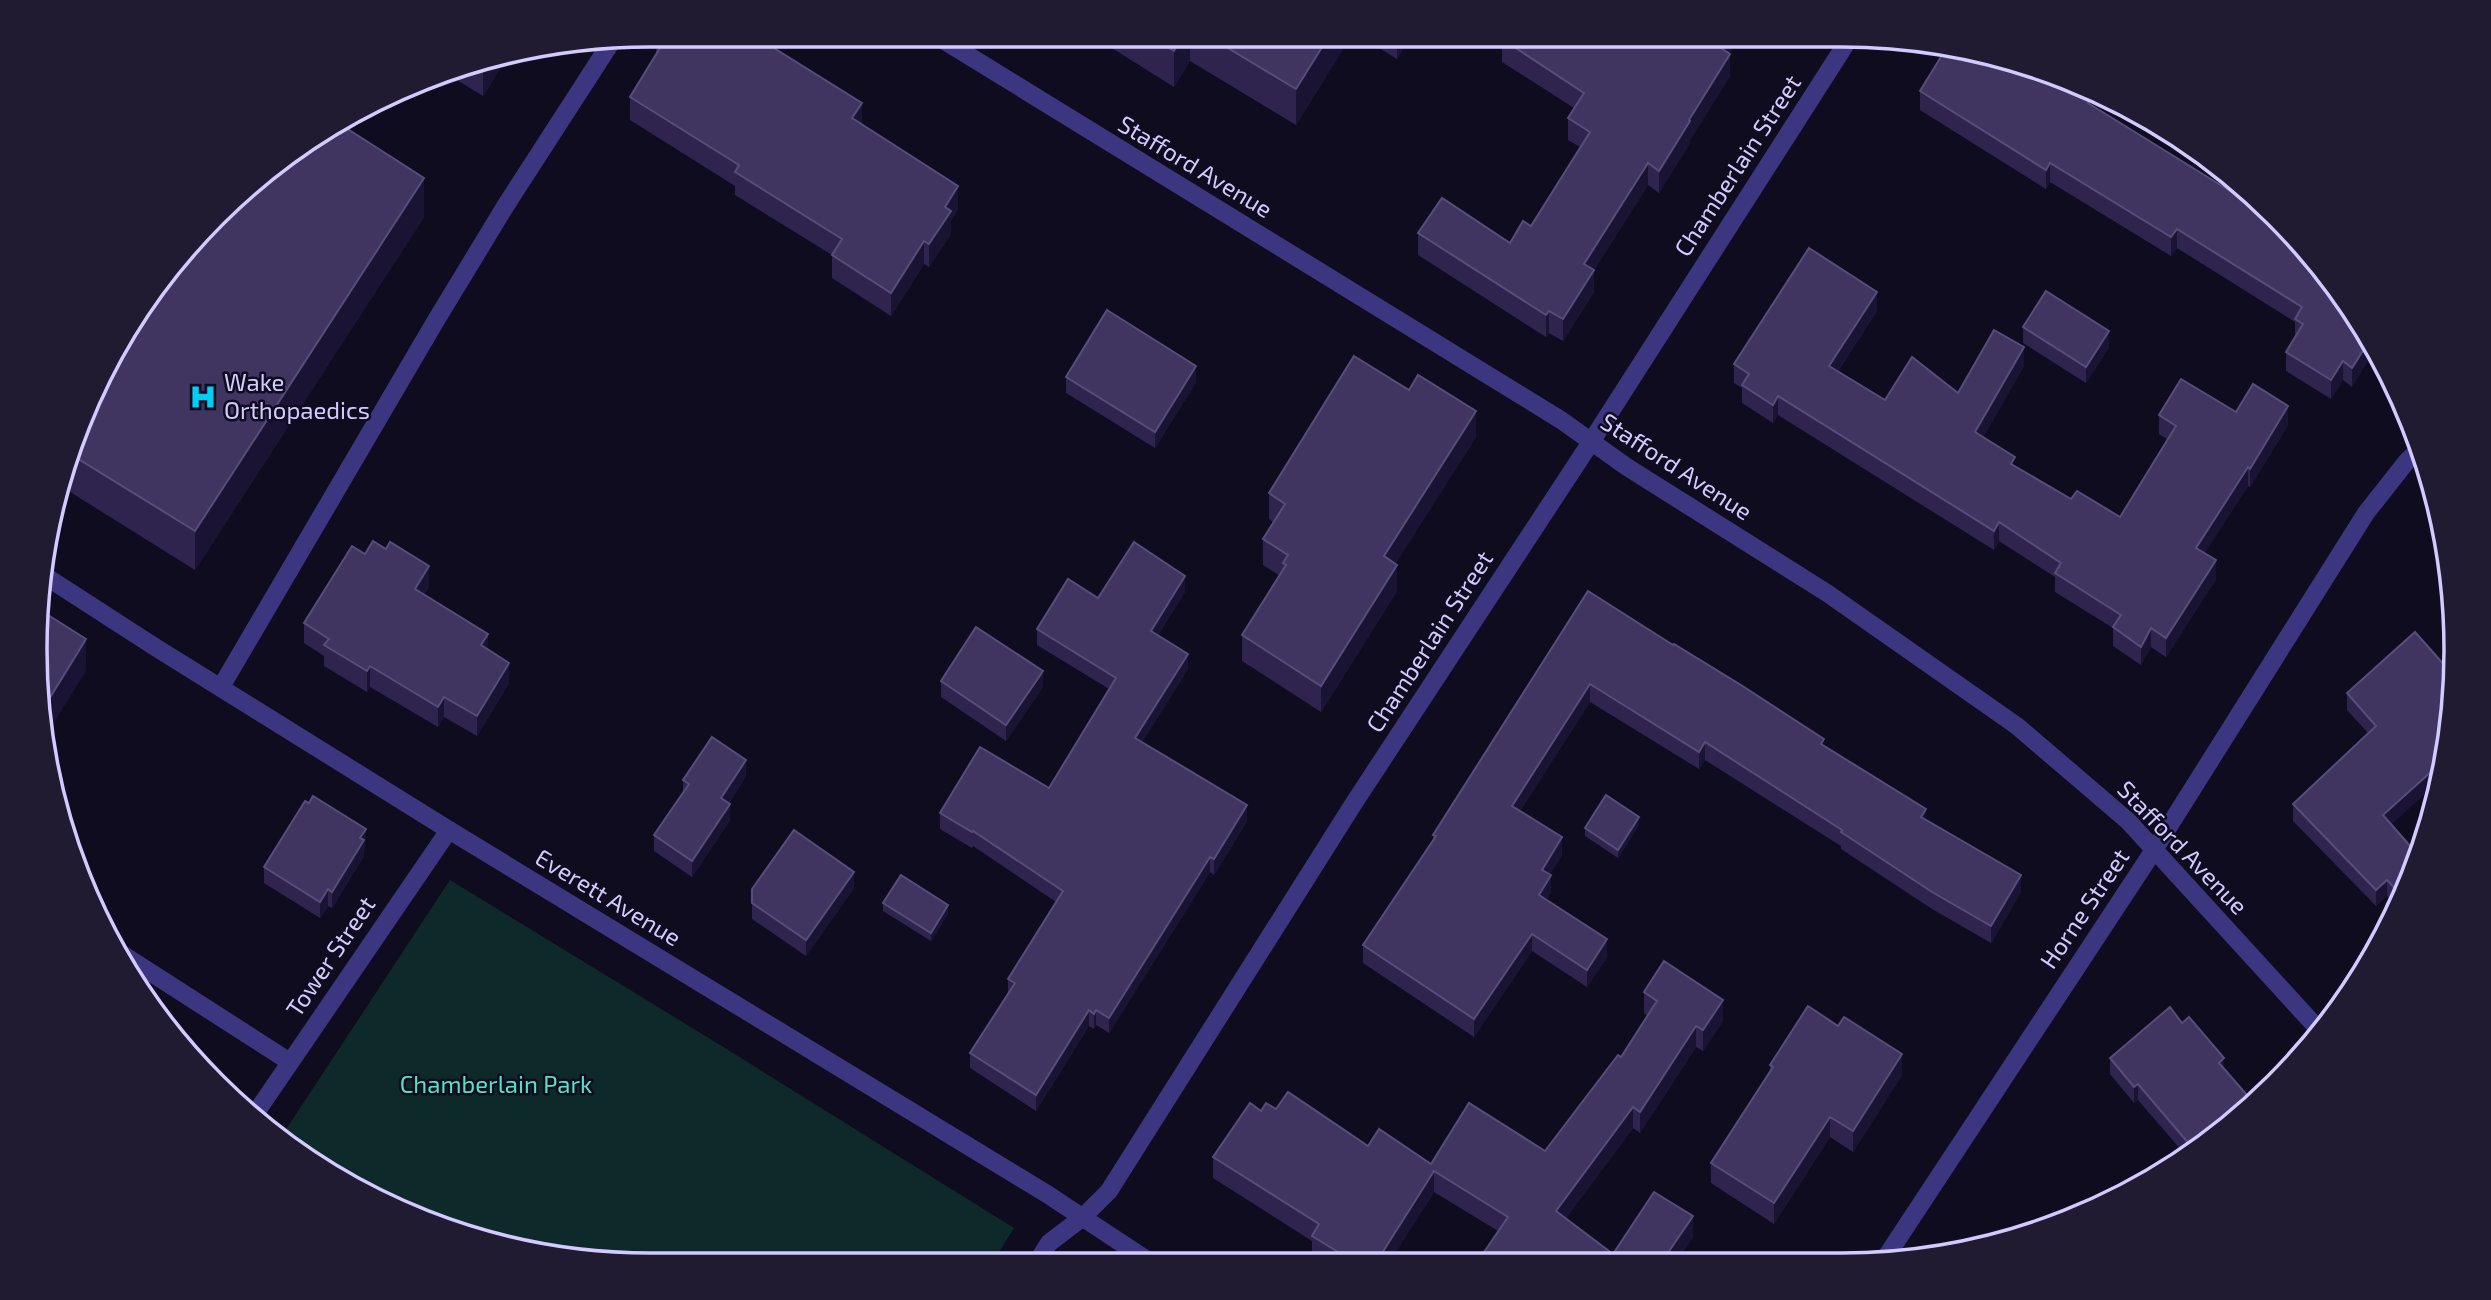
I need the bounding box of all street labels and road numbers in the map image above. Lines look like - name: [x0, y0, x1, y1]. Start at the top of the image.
- street label: Chamberlain Street: [1667, 69, 1806, 261]
- street label: Stafford Avenue: [1114, 108, 1278, 223]
- street label: Stafford Avenue: [1596, 406, 1758, 525]
- street label: Chamberlain Street: [1359, 545, 1498, 737]
- street label: Stafford Avenue: [2112, 774, 2254, 920]
- street label: Everett Avenue: [531, 842, 687, 952]
- street label: Horne Street: [2033, 843, 2134, 974]
- street label: Tower Street: [279, 891, 381, 1022]

